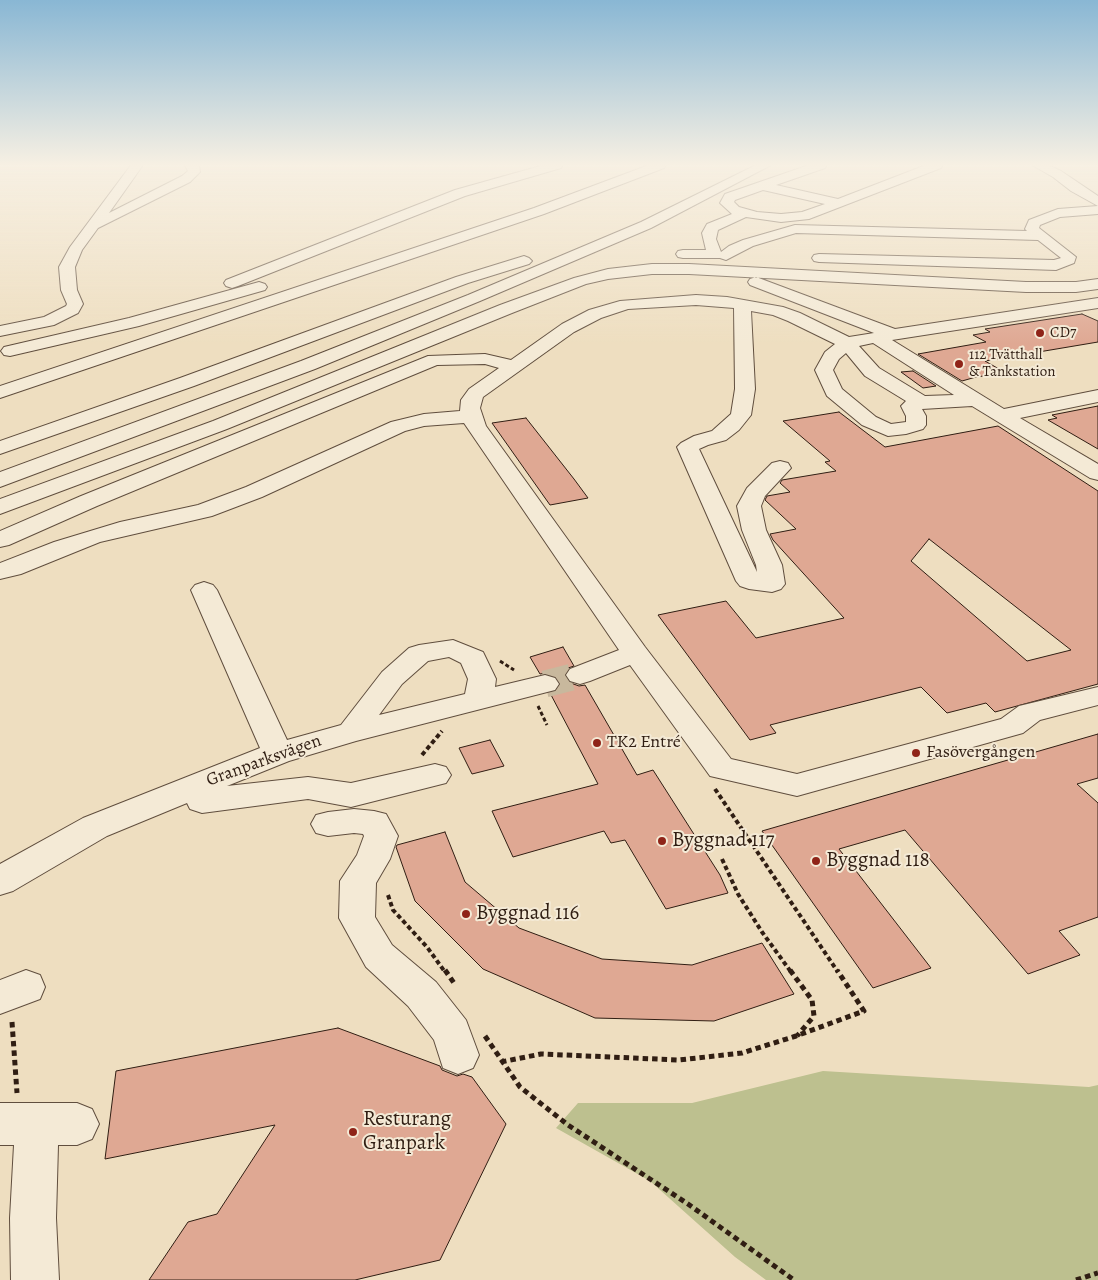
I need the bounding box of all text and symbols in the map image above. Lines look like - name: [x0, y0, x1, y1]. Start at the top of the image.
- place label: CD7: [1050, 324, 1076, 342]
- marker: CD7: [1034, 327, 1046, 339]
- place label: 112 Tvätthall & Tankstation: [969, 346, 1055, 381]
- marker: 112 Tvätthall & Tankstation: [953, 358, 965, 370]
- street label: Granparksvägen: [204, 730, 324, 792]
- place label: TK2 Entré: [607, 732, 681, 754]
- marker: TK2 Entré: [591, 737, 603, 749]
- place label: Fasövergången: [926, 742, 1035, 764]
- marker: Fasövergången: [910, 747, 922, 759]
- place label: Byggnad 117: [672, 828, 774, 854]
- marker: Byggnad 117: [656, 835, 668, 847]
- place label: Byggnad 118: [826, 848, 930, 874]
- marker: Byggnad 118: [810, 855, 822, 867]
- place label: Byggnad 116: [476, 901, 579, 927]
- marker: Byggnad 116: [460, 908, 472, 920]
- place label: Resturang Granpark: [363, 1107, 451, 1157]
- marker: Resturang Granpark: [347, 1126, 359, 1138]

